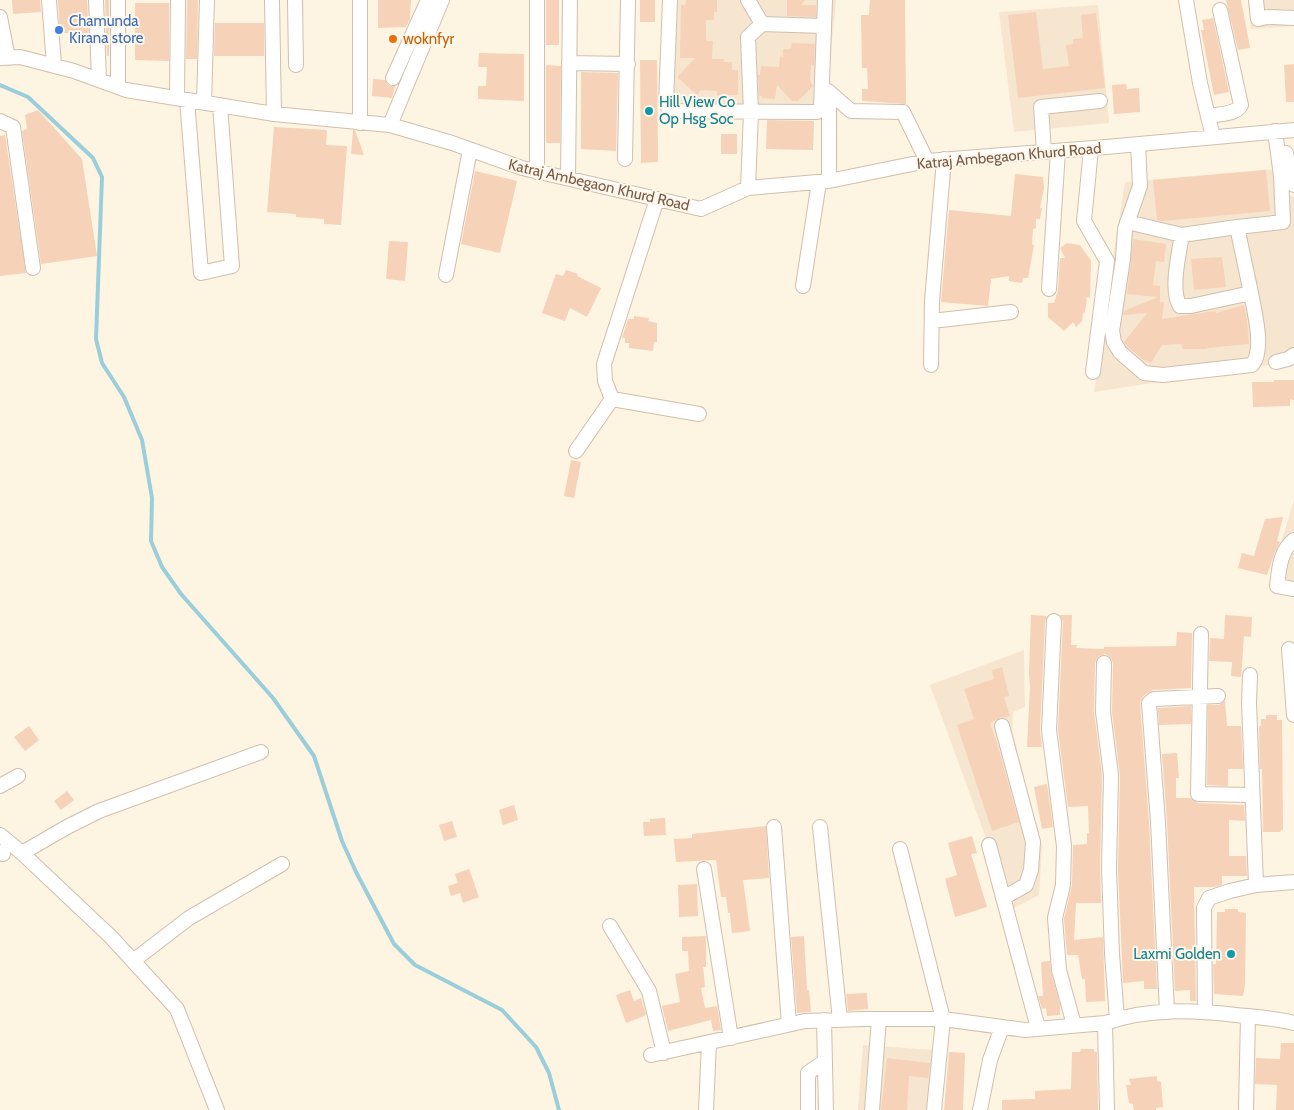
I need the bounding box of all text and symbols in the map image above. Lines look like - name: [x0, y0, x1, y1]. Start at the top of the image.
- place label: Chamunda Kirana store: [69, 12, 144, 47]
- marker: Chamunda Kirana store: [53, 24, 65, 36]
- place label: woknfyr: [403, 30, 455, 48]
- marker: woknfyr: [387, 33, 399, 45]
- place label: Hill View Co Op Hsg Soc: [659, 93, 735, 128]
- marker: Hill View Co Op Hsg Soc: [643, 105, 655, 117]
- street label: Katraj Ambegaon Khurd Road: [916, 139, 1102, 173]
- street label: Katraj Ambegaon Khurd Road: [507, 155, 691, 215]
- place label: Laxmi Golden: [1133, 945, 1221, 963]
- marker: Laxmi Golden: [1225, 948, 1237, 960]

